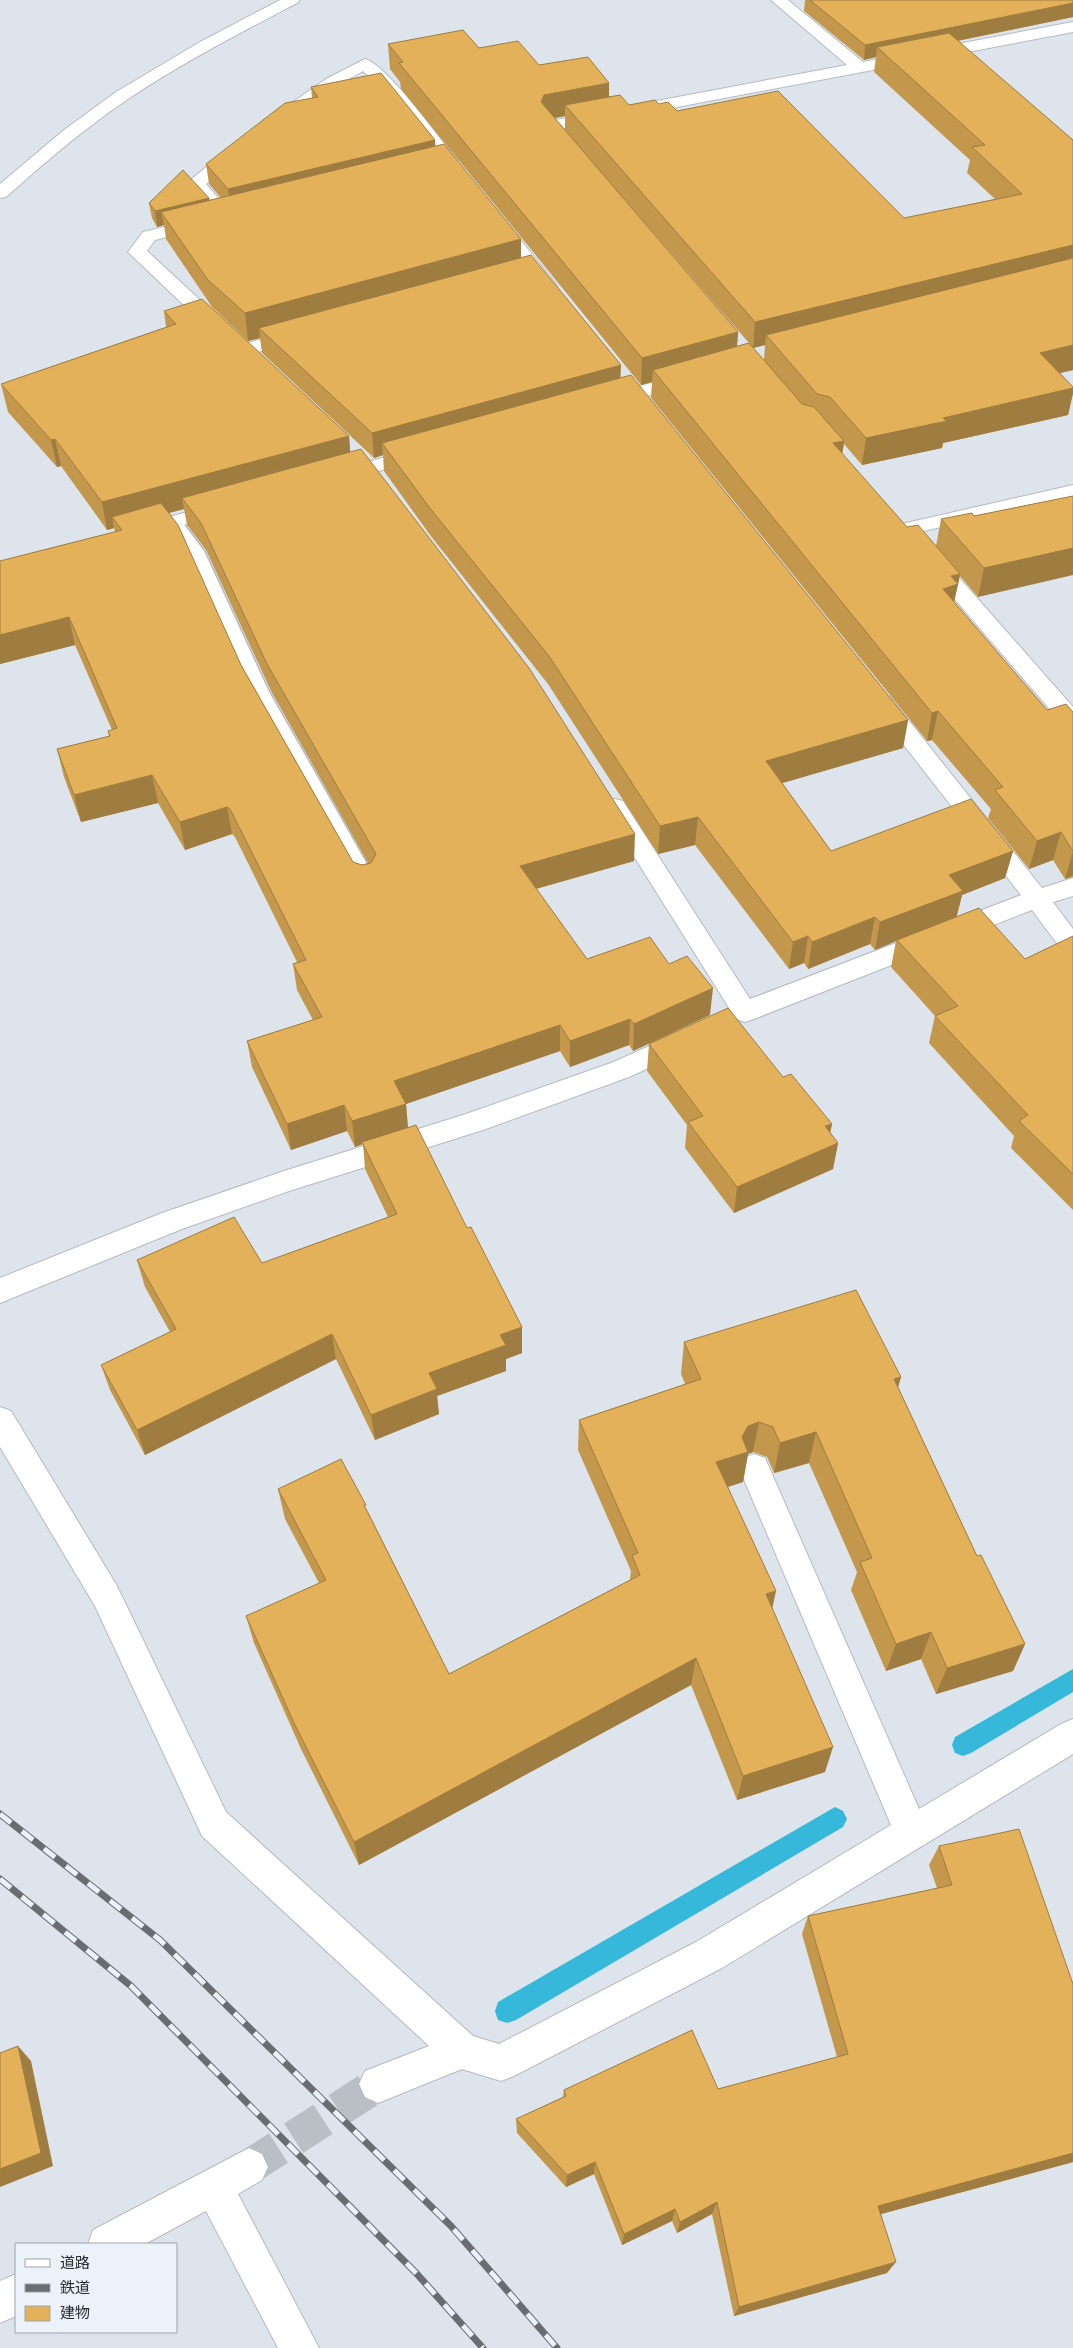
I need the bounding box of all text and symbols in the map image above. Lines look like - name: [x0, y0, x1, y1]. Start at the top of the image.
- legend: [15, 2243, 178, 2333]
- text: 道路: [60, 2252, 90, 2272]
- text: 鉄道: [60, 2277, 90, 2297]
- text: 建物: [60, 2302, 90, 2322]

